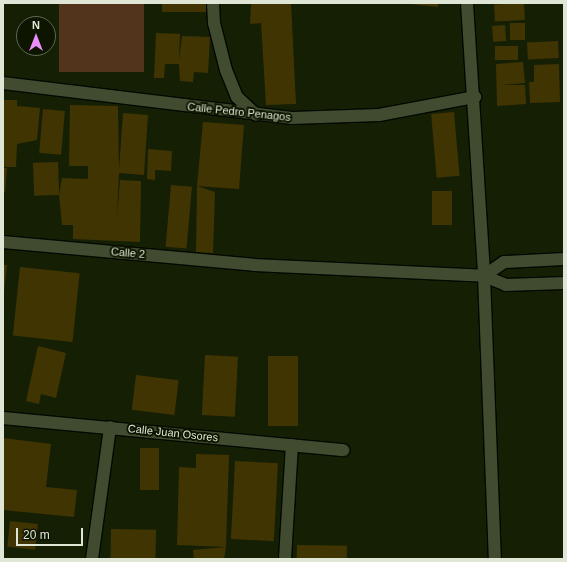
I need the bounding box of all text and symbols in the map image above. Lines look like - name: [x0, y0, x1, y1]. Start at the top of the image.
- north arrow: [16, 16, 56, 56]
- text: N: [32, 19, 40, 31]
- street label: Calle Pedro Penagos: [187, 100, 291, 124]
- street label: Calle 2: [110, 245, 146, 261]
- street label: Calle Juan Osores: [127, 422, 219, 444]
- scale bar: [18, 520, 85, 546]
- text: 20 m: [23, 528, 50, 542]

